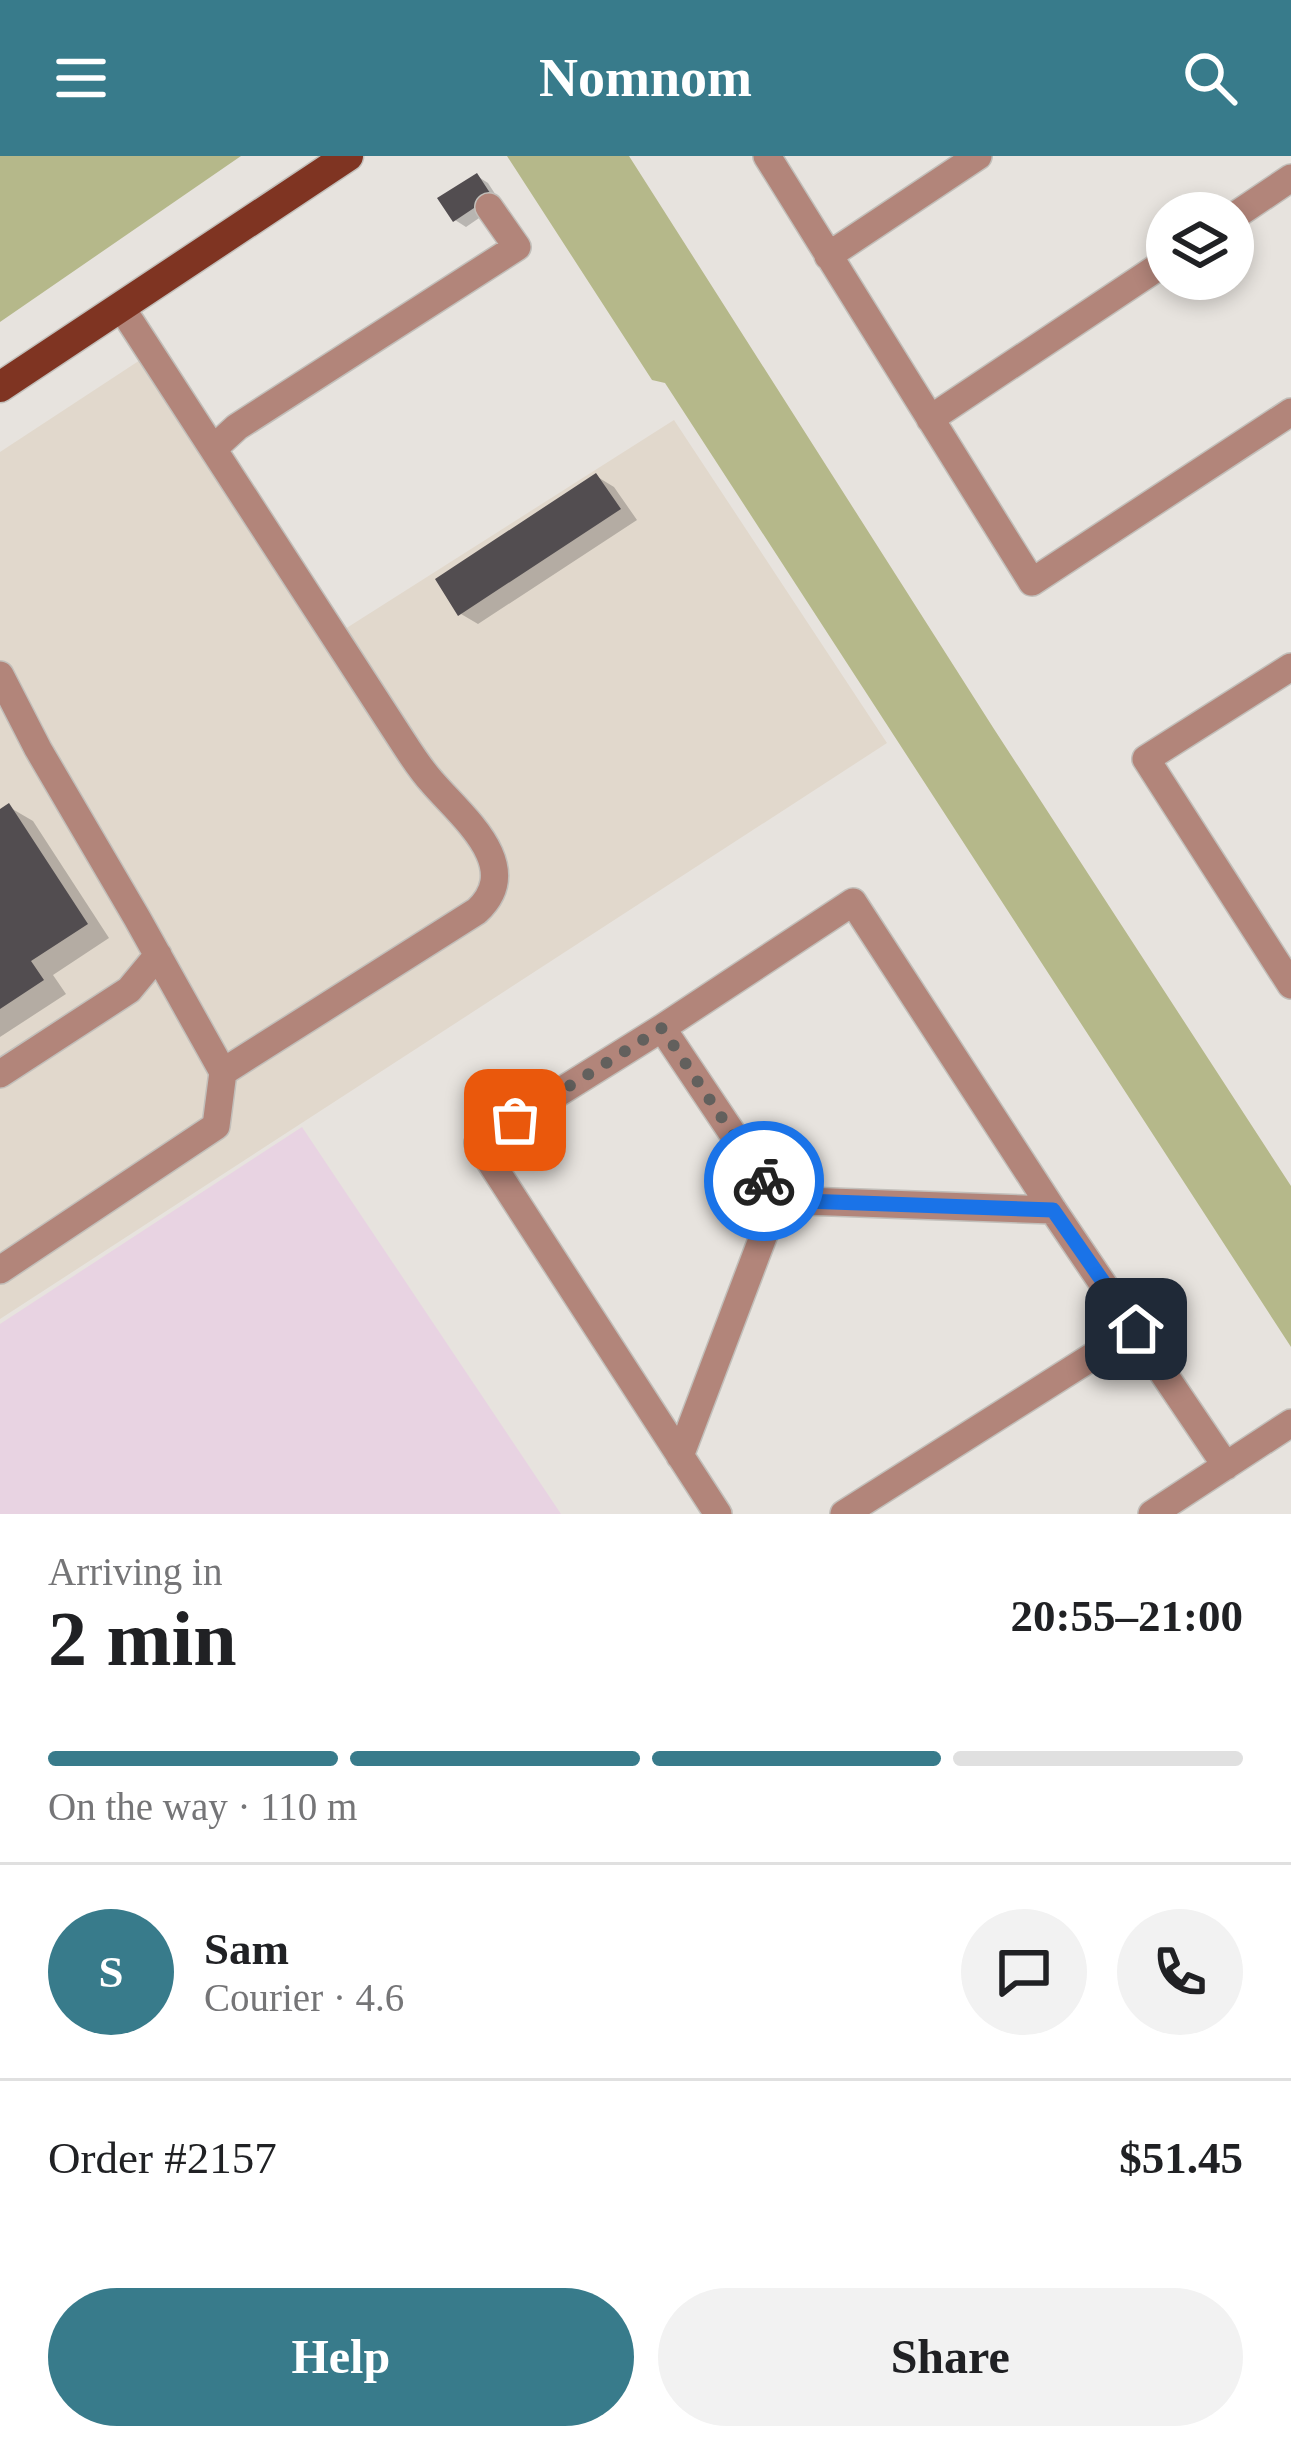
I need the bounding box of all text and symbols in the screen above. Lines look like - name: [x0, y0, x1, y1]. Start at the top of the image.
- icon: menu: [48, 45, 114, 111]
- icon: search: [1177, 45, 1243, 111]
- text: Nomnom: [539, 48, 752, 108]
- map controls: [1146, 192, 1254, 300]
- button: layers: [1146, 192, 1254, 300]
- pin: [464, 1069, 566, 1171]
- icon: bag: [482, 1087, 548, 1153]
- courier: [704, 1121, 824, 1241]
- icon: bike: [731, 1148, 797, 1214]
- pin: [1085, 1278, 1187, 1380]
- icon: home: [1103, 1296, 1169, 1362]
- text: Arriving in: [48, 1550, 222, 1593]
- text: 20:55–21:00: [1011, 1591, 1243, 1641]
- text: 2 min: [48, 1595, 237, 1682]
- text: On the way · 110 m: [48, 1785, 357, 1828]
- button: chat: [961, 1909, 1087, 2035]
- button: phone: [1117, 1909, 1243, 2035]
- text: Sam: [204, 1924, 289, 1974]
- text: S: [98, 1947, 124, 1997]
- text: Courier · 4.6: [204, 1976, 404, 2019]
- text: Order #2157: [48, 2133, 277, 2183]
- text: $51.45: [1119, 2133, 1243, 2183]
- button: Help: [48, 2288, 634, 2426]
- button: Share: [658, 2288, 1243, 2426]

